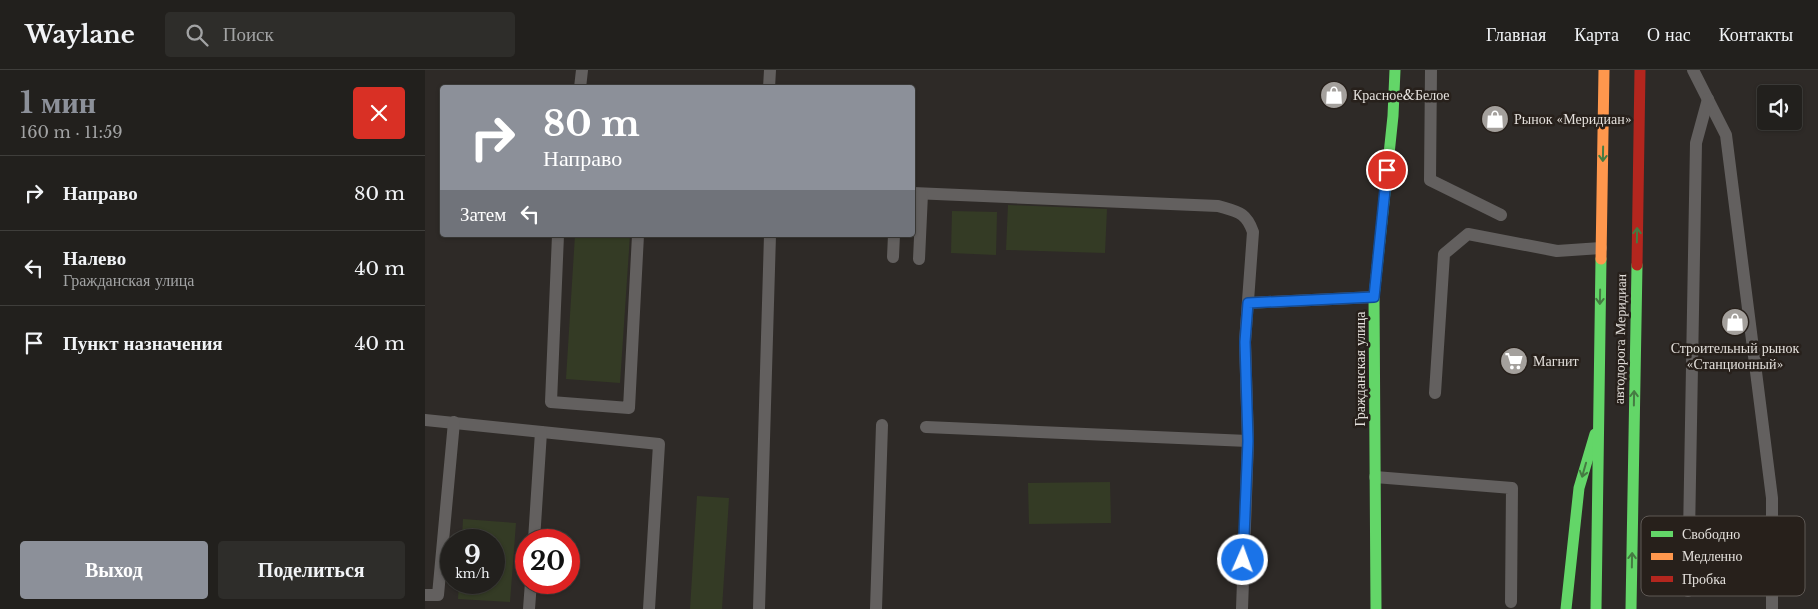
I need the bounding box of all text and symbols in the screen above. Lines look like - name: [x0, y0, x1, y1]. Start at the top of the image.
- search box: [165, 12, 515, 57]
- text: Waylane: [25, 20, 135, 49]
- icon: search: [183, 21, 211, 49]
- text: Поиск: [223, 23, 274, 46]
- text: Главная: [1486, 24, 1546, 46]
- text: Карта: [1574, 24, 1619, 46]
- text: О нас: [1647, 24, 1691, 46]
- text: Контакты: [1719, 24, 1793, 46]
- shop icon: Красное&Белое: [1319, 80, 1349, 110]
- text: 1 мин: [20, 84, 96, 121]
- map controls: [1757, 85, 1802, 130]
- button: sound: [1757, 85, 1802, 130]
- place label: Красное&Белое: [1353, 86, 1450, 104]
- button: close: [353, 87, 405, 139]
- text: 80 m: [543, 102, 640, 145]
- shop icon: Рынок «Меридиан»: [1480, 104, 1510, 134]
- icon: right: [460, 105, 525, 170]
- place label: Рынок «Меридиан»: [1514, 110, 1632, 128]
- text: 160 m · 11:59: [20, 122, 123, 142]
- text: Направо: [543, 145, 622, 172]
- one-way arrow: [1598, 145, 1607, 161]
- pin: [1366, 149, 1408, 191]
- icon: arrive: [1373, 156, 1401, 184]
- icon: right: [20, 179, 48, 207]
- text: Направо: [63, 182, 138, 205]
- text: 80 m: [354, 182, 405, 205]
- icon: left: [516, 200, 544, 228]
- text: Затем: [460, 203, 506, 226]
- one-way arrow: [1632, 228, 1642, 244]
- text: Налево: [63, 247, 126, 270]
- icon: left: [20, 254, 48, 282]
- text: 40 m: [354, 257, 405, 280]
- text: Гражданская улица: [63, 270, 194, 290]
- street label: автодорога Меридиан: [1610, 273, 1630, 404]
- one-way arrow: [1595, 288, 1605, 305]
- shop icon: Строительный рынок «Станционный»: [1720, 307, 1750, 337]
- street label: Гражданская улица: [1351, 311, 1369, 426]
- icon: arrive: [20, 329, 48, 357]
- text: Пункт назначения: [63, 332, 223, 355]
- text: 40 m: [354, 332, 405, 355]
- place label: Строительный рынок «Станционный»: [1671, 339, 1800, 373]
- supermarket icon: Магнит: [1499, 346, 1529, 376]
- place label: Магнит: [1533, 352, 1579, 370]
- one-way arrow: [1630, 390, 1639, 406]
- one-way arrow: [1579, 462, 1589, 478]
- legend: [1641, 516, 1805, 596]
- text: Свободно: [1682, 525, 1740, 543]
- speed limit sign: 20: [515, 529, 580, 594]
- position arrow: [1216, 533, 1268, 585]
- text: 9: [464, 540, 481, 571]
- button: Выход: [20, 541, 208, 599]
- button: Поделиться: [218, 541, 405, 599]
- text: Медленно: [1682, 547, 1743, 565]
- one-way arrow: [1627, 553, 1637, 569]
- text: km/h: [455, 566, 490, 581]
- text: Пробка: [1682, 570, 1727, 588]

